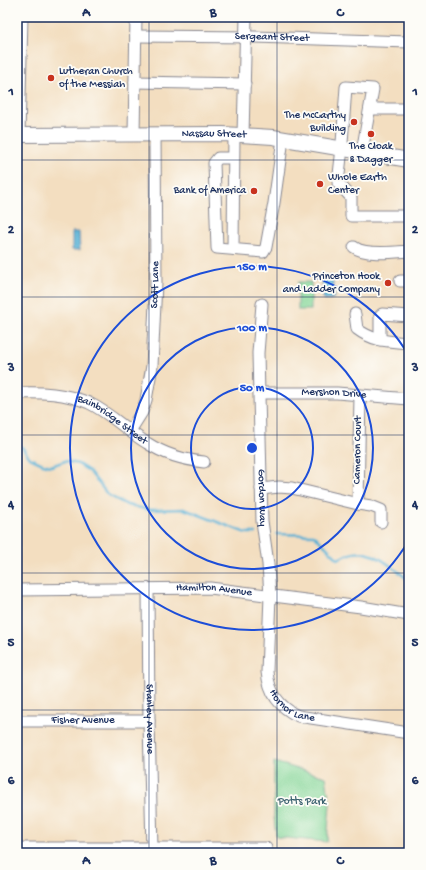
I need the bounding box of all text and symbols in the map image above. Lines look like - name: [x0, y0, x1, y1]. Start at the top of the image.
- text: A: [81, 6, 91, 21]
- text: B: [209, 6, 218, 21]
- text: C: [335, 6, 345, 21]
- street label: Sergeant Street: [235, 31, 311, 45]
- place label: Lutheran Church of the Messiah: [59, 66, 133, 91]
- marker: Lutheran Church of the Messiah: [46, 73, 56, 83]
- text: 1: [7, 85, 14, 100]
- text: 1: [411, 85, 418, 100]
- place label: The McCarthy Building: [283, 110, 347, 135]
- marker: The McCarthy Building: [349, 117, 359, 127]
- street label: Nassau Street: [182, 128, 248, 141]
- marker: The Cloak & Dagger: [366, 129, 376, 139]
- place label: The Cloak & Dagger: [348, 141, 394, 166]
- place label: Whole Earth Center: [328, 172, 387, 197]
- marker: Whole Earth Center: [315, 179, 325, 189]
- place label: Bank of America: [173, 184, 247, 197]
- marker: Bank of America: [249, 186, 259, 196]
- text: 2: [8, 223, 15, 238]
- text: 2: [412, 223, 419, 238]
- street label: Scott Lane: [149, 261, 162, 309]
- text: 150 m: [236, 261, 267, 275]
- place label: Princeton Hook and Ladder Company: [283, 271, 381, 296]
- marker: Princeton Hook and Ladder Company: [383, 278, 393, 288]
- text: 100 m: [236, 322, 267, 336]
- text: 3: [7, 361, 15, 376]
- text: 3: [411, 361, 419, 376]
- text: 50 m: [240, 382, 265, 396]
- street label: Mershon Drive: [302, 387, 367, 401]
- street label: Bainbridge Street: [75, 393, 151, 448]
- street label: Cameron Court: [351, 414, 365, 484]
- centre of rings: [245, 441, 259, 455]
- street label: Gordon Way: [255, 469, 269, 528]
- text: 4: [7, 498, 15, 513]
- text: 4: [411, 498, 419, 513]
- street label: Hamilton Avenue: [176, 582, 253, 599]
- text: 5: [8, 636, 15, 651]
- text: 5: [412, 636, 419, 651]
- street label: Stanley Avenue: [143, 684, 156, 755]
- street label: Hornor Lane: [266, 688, 316, 725]
- street label: Fisher Avenue: [50, 715, 115, 727]
- text: 6: [8, 774, 15, 789]
- text: 6: [412, 774, 419, 789]
- park label: Potts Park: [277, 796, 327, 808]
- text: A: [81, 854, 91, 869]
- text: B: [209, 854, 218, 869]
- text: C: [335, 854, 345, 869]

